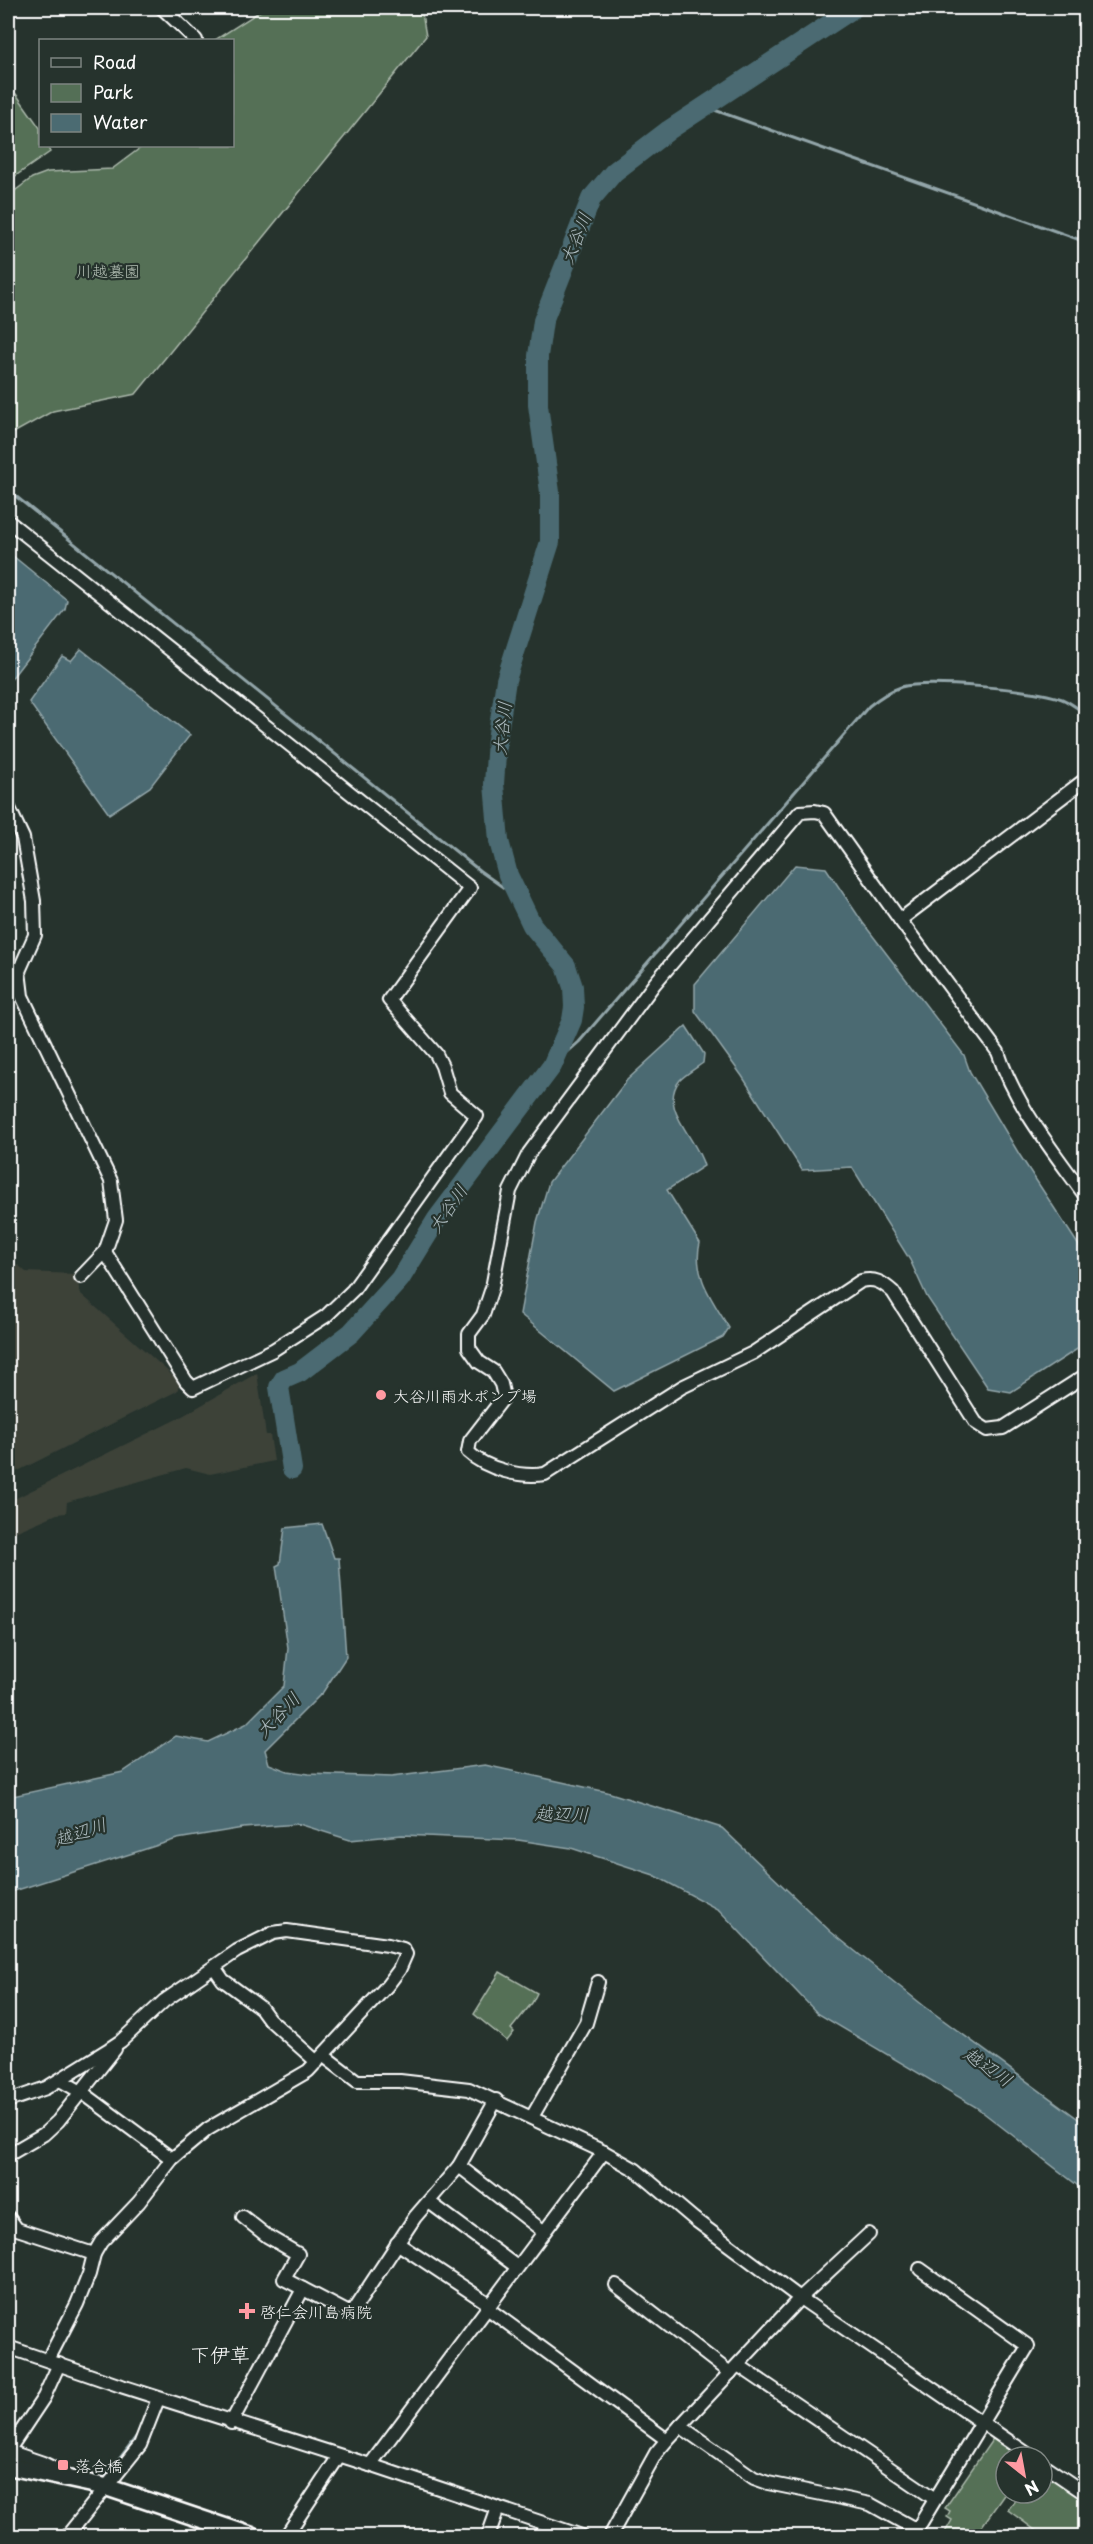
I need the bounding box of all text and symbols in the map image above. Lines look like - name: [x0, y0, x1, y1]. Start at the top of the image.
- legend: [39, 39, 234, 147]
- text: Road: [93, 48, 137, 75]
- text: Park: [93, 78, 133, 105]
- text: Water: [93, 108, 148, 135]
- water label: 大谷川: [552, 208, 598, 268]
- park label: 川越墓園: [76, 258, 140, 282]
- water label: 大谷川: [485, 700, 517, 756]
- water label: 大谷川: [420, 1178, 474, 1238]
- place label: 大谷川雨水ポンプ場: [393, 1383, 537, 1407]
- marker: 大谷川雨水ポンプ場: [374, 1388, 388, 1402]
- water label: 大谷川: [249, 1685, 305, 1743]
- water label: 越辺川: [534, 1799, 589, 1827]
- water label: 越辺川: [49, 1810, 110, 1852]
- water label: 越辺川: [958, 2039, 1019, 2093]
- place label: 啓仁会川島病院: [260, 2299, 372, 2323]
- marker: 啓仁会川島病院: [238, 2302, 256, 2320]
- district label: 下伊草: [190, 2339, 250, 2369]
- north arrow: [994, 2445, 1054, 2505]
- place label: 落合橋: [75, 2453, 123, 2477]
- marker: 落合橋: [56, 2458, 70, 2472]
- text: N: [1021, 2475, 1044, 2502]

